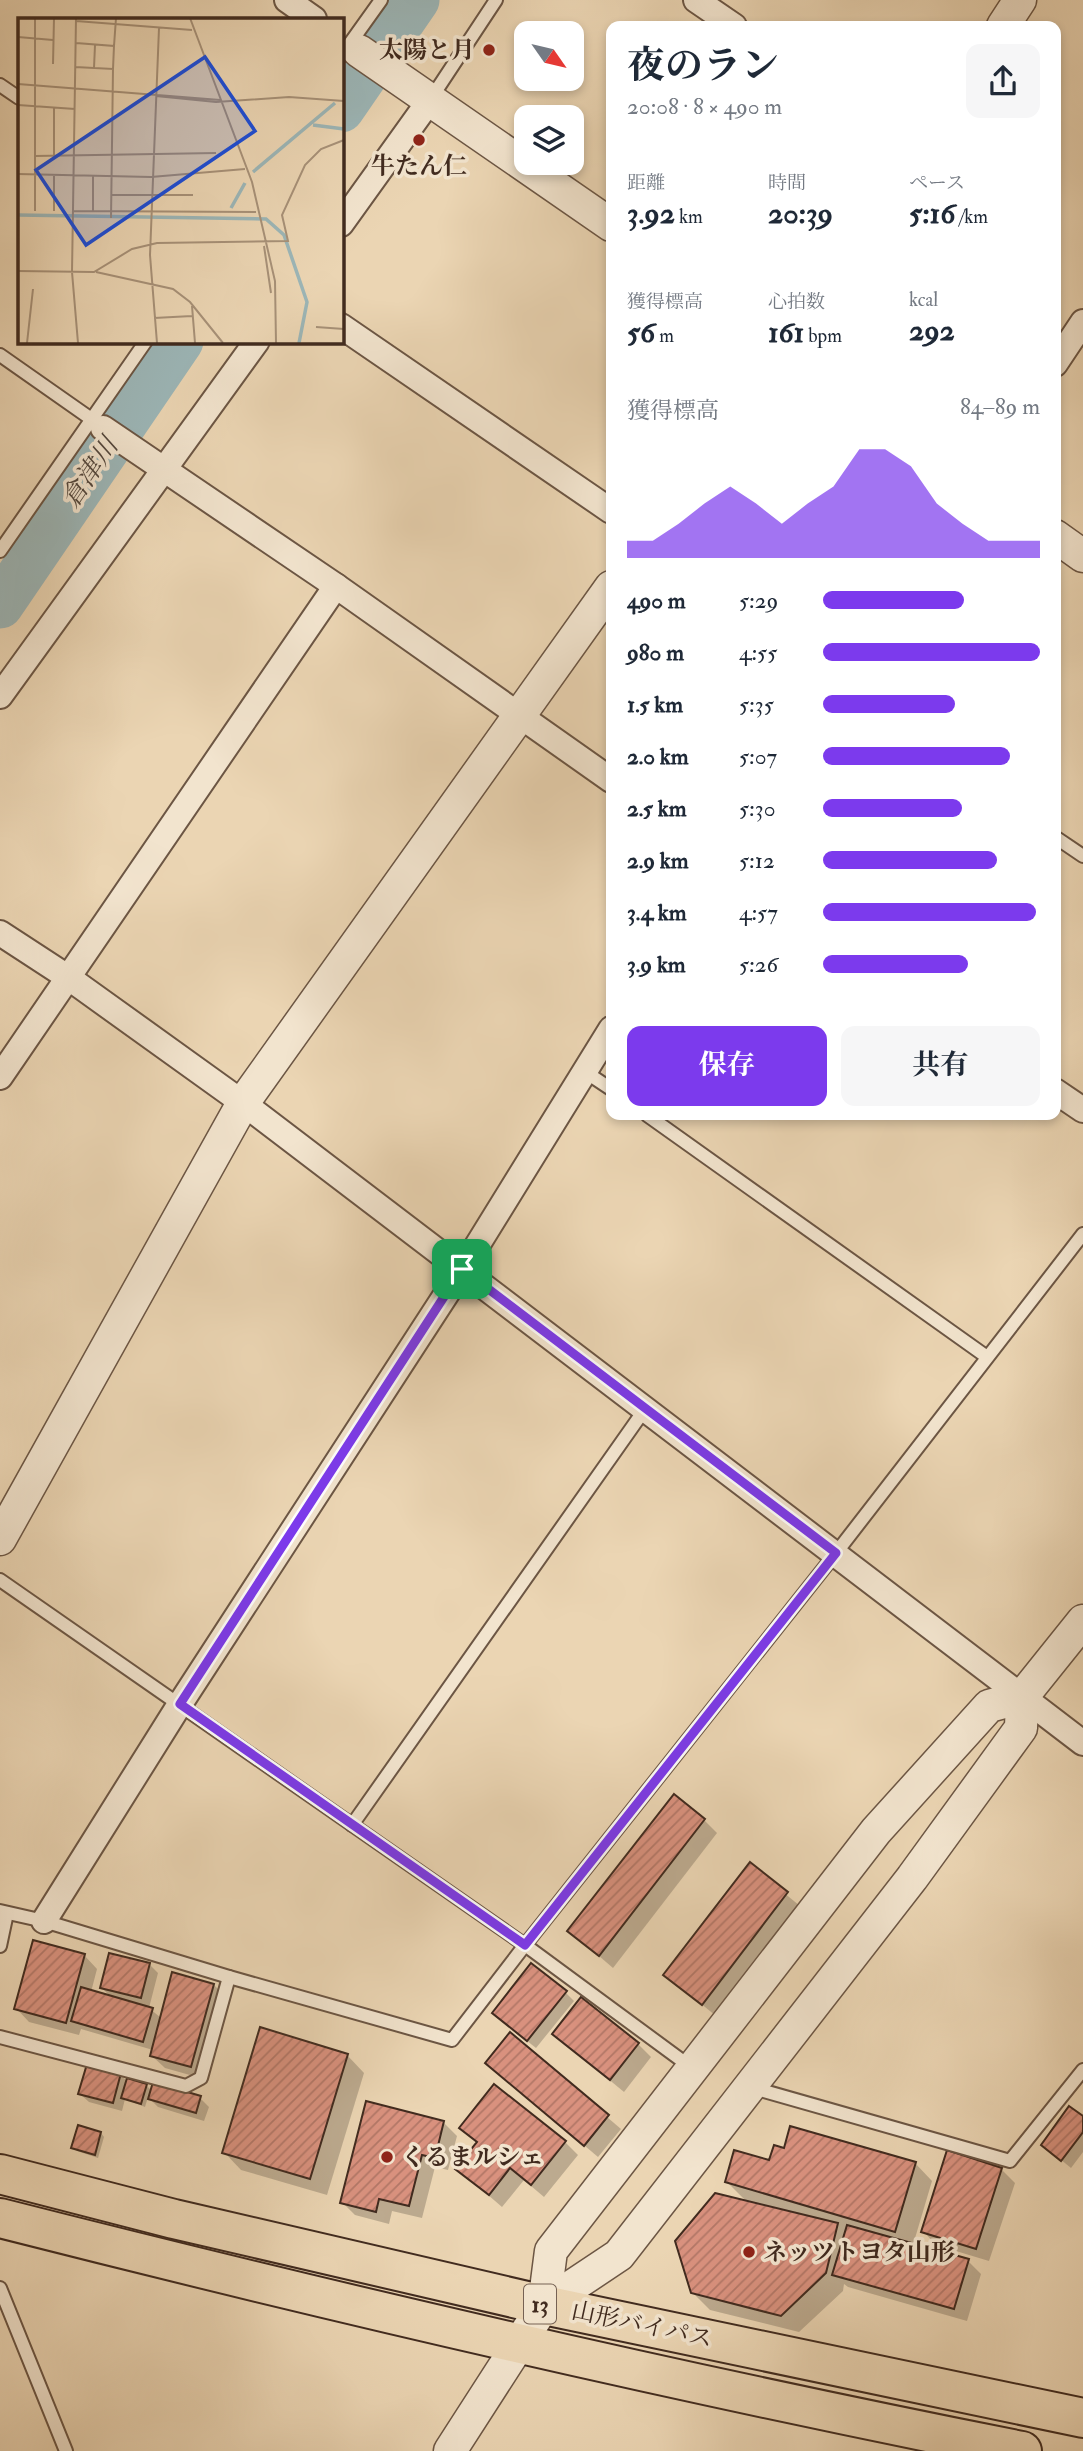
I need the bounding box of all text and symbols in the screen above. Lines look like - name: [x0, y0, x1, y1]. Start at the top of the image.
- inset map: [18, 18, 343, 343]
- north arrow: [514, 21, 584, 91]
- map controls: [514, 21, 584, 175]
- place label: 太陽と月: [379, 35, 475, 66]
- marker: 太陽と月: [481, 42, 497, 58]
- text: 夜のラン: [627, 42, 779, 90]
- button: share: [966, 44, 1040, 118]
- text: 20:08 · 8 × 490 m: [627, 92, 782, 121]
- button: layers: [514, 105, 584, 175]
- marker: 牛たん仁: [411, 132, 427, 148]
- place label: 牛たん仁: [371, 151, 467, 182]
- text: 距離: [627, 171, 665, 195]
- text: 時間: [768, 171, 806, 195]
- text: ペース: [909, 171, 965, 195]
- text: 3.92: [627, 195, 675, 232]
- text: 20:39: [768, 195, 833, 232]
- text: 5:16: [909, 195, 955, 232]
- text: km: [675, 205, 703, 229]
- text: /km: [955, 205, 988, 229]
- text: kcal: [909, 288, 938, 312]
- text: 獲得標高: [627, 290, 703, 314]
- text: 心拍数: [768, 290, 825, 314]
- text: 292: [909, 312, 955, 349]
- text: 56: [627, 314, 655, 351]
- text: 161: [768, 314, 804, 351]
- text: m: [655, 324, 674, 348]
- text: bpm: [804, 324, 842, 348]
- text: 84–89 m: [960, 392, 1040, 421]
- text: 獲得標高: [627, 396, 719, 425]
- water label: 倉津川: [55, 429, 127, 514]
- text: 490 m: [627, 586, 686, 615]
- text: 5:29: [739, 586, 778, 615]
- text: 980 m: [627, 638, 684, 667]
- text: 4:55: [739, 638, 777, 667]
- text: 1.5 km: [627, 690, 683, 719]
- text: 5:35: [739, 690, 774, 719]
- text: 2.0 km: [627, 742, 689, 771]
- text: 5:07: [739, 742, 777, 771]
- text: 2.5 km: [627, 794, 687, 823]
- text: 5:30: [739, 794, 775, 823]
- text: 2.9 km: [627, 846, 689, 875]
- text: 5:12: [739, 846, 775, 875]
- text: 3.4 km: [627, 898, 687, 927]
- text: 4:57: [739, 898, 778, 927]
- text: 3.9 km: [627, 950, 686, 979]
- text: 5:26: [739, 950, 778, 979]
- button: 保存: [627, 1026, 827, 1106]
- button: 共有: [841, 1026, 1040, 1106]
- pin: [432, 1239, 492, 1299]
- icon: arrive: [443, 1250, 481, 1288]
- place label: くるまルシェ: [401, 2142, 544, 2173]
- marker: くるまルシェ: [379, 2149, 395, 2165]
- place label: ネッツトヨタ山形: [763, 2237, 955, 2268]
- marker: ネッツトヨタ山形: [741, 2244, 757, 2260]
- road number: 13: [524, 2284, 556, 2324]
- street label: 山形バイパス: [569, 2295, 715, 2355]

